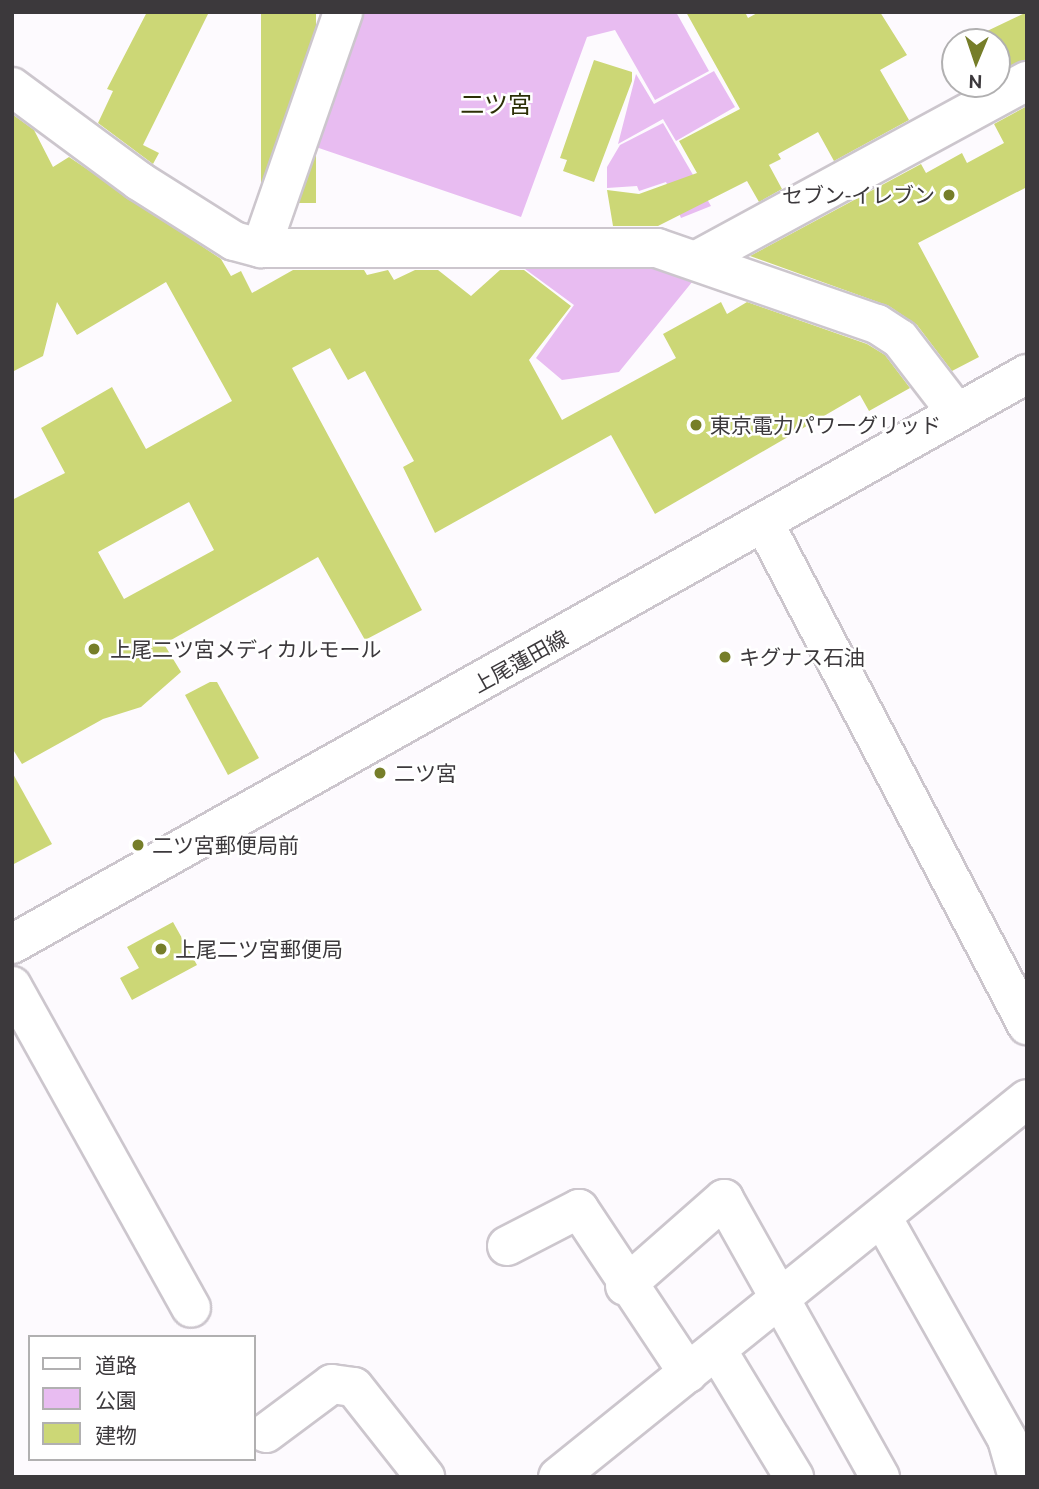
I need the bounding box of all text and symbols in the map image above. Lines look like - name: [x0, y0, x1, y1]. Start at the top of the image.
- north arrow: [941, 28, 1011, 98]
- text: N: [968, 71, 983, 93]
- district label: 二ツ宮: [460, 91, 532, 119]
- place label: セブン-イレブン: [782, 182, 935, 208]
- marker: セブン-イレブン: [941, 187, 957, 203]
- place label: 東京電力パワーグリッド: [710, 412, 941, 438]
- marker: 東京電力パワーグリッド: [688, 417, 704, 433]
- street label: 上尾蓮田線: [468, 625, 572, 697]
- place label: 上尾二ツ宮メディカルモール: [110, 636, 383, 662]
- marker: 上尾二ツ宮メディカルモール: [84, 639, 104, 659]
- place label: キグナス石油: [739, 644, 865, 670]
- marker: キグナス石油: [717, 649, 733, 665]
- place label: 二ツ宮: [394, 760, 457, 786]
- marker: 二ツ宮: [372, 765, 388, 781]
- place label: 二ツ宮郵便局前: [152, 832, 299, 858]
- marker: 二ツ宮郵便局前: [130, 837, 146, 853]
- place label: 上尾二ツ宮郵便局: [175, 936, 343, 962]
- marker: 上尾二ツ宮郵便局: [153, 941, 169, 957]
- legend: [28, 1335, 256, 1461]
- text: 道路: [95, 1353, 137, 1377]
- text: 公園: [95, 1388, 137, 1412]
- text: 建物: [95, 1423, 137, 1447]

